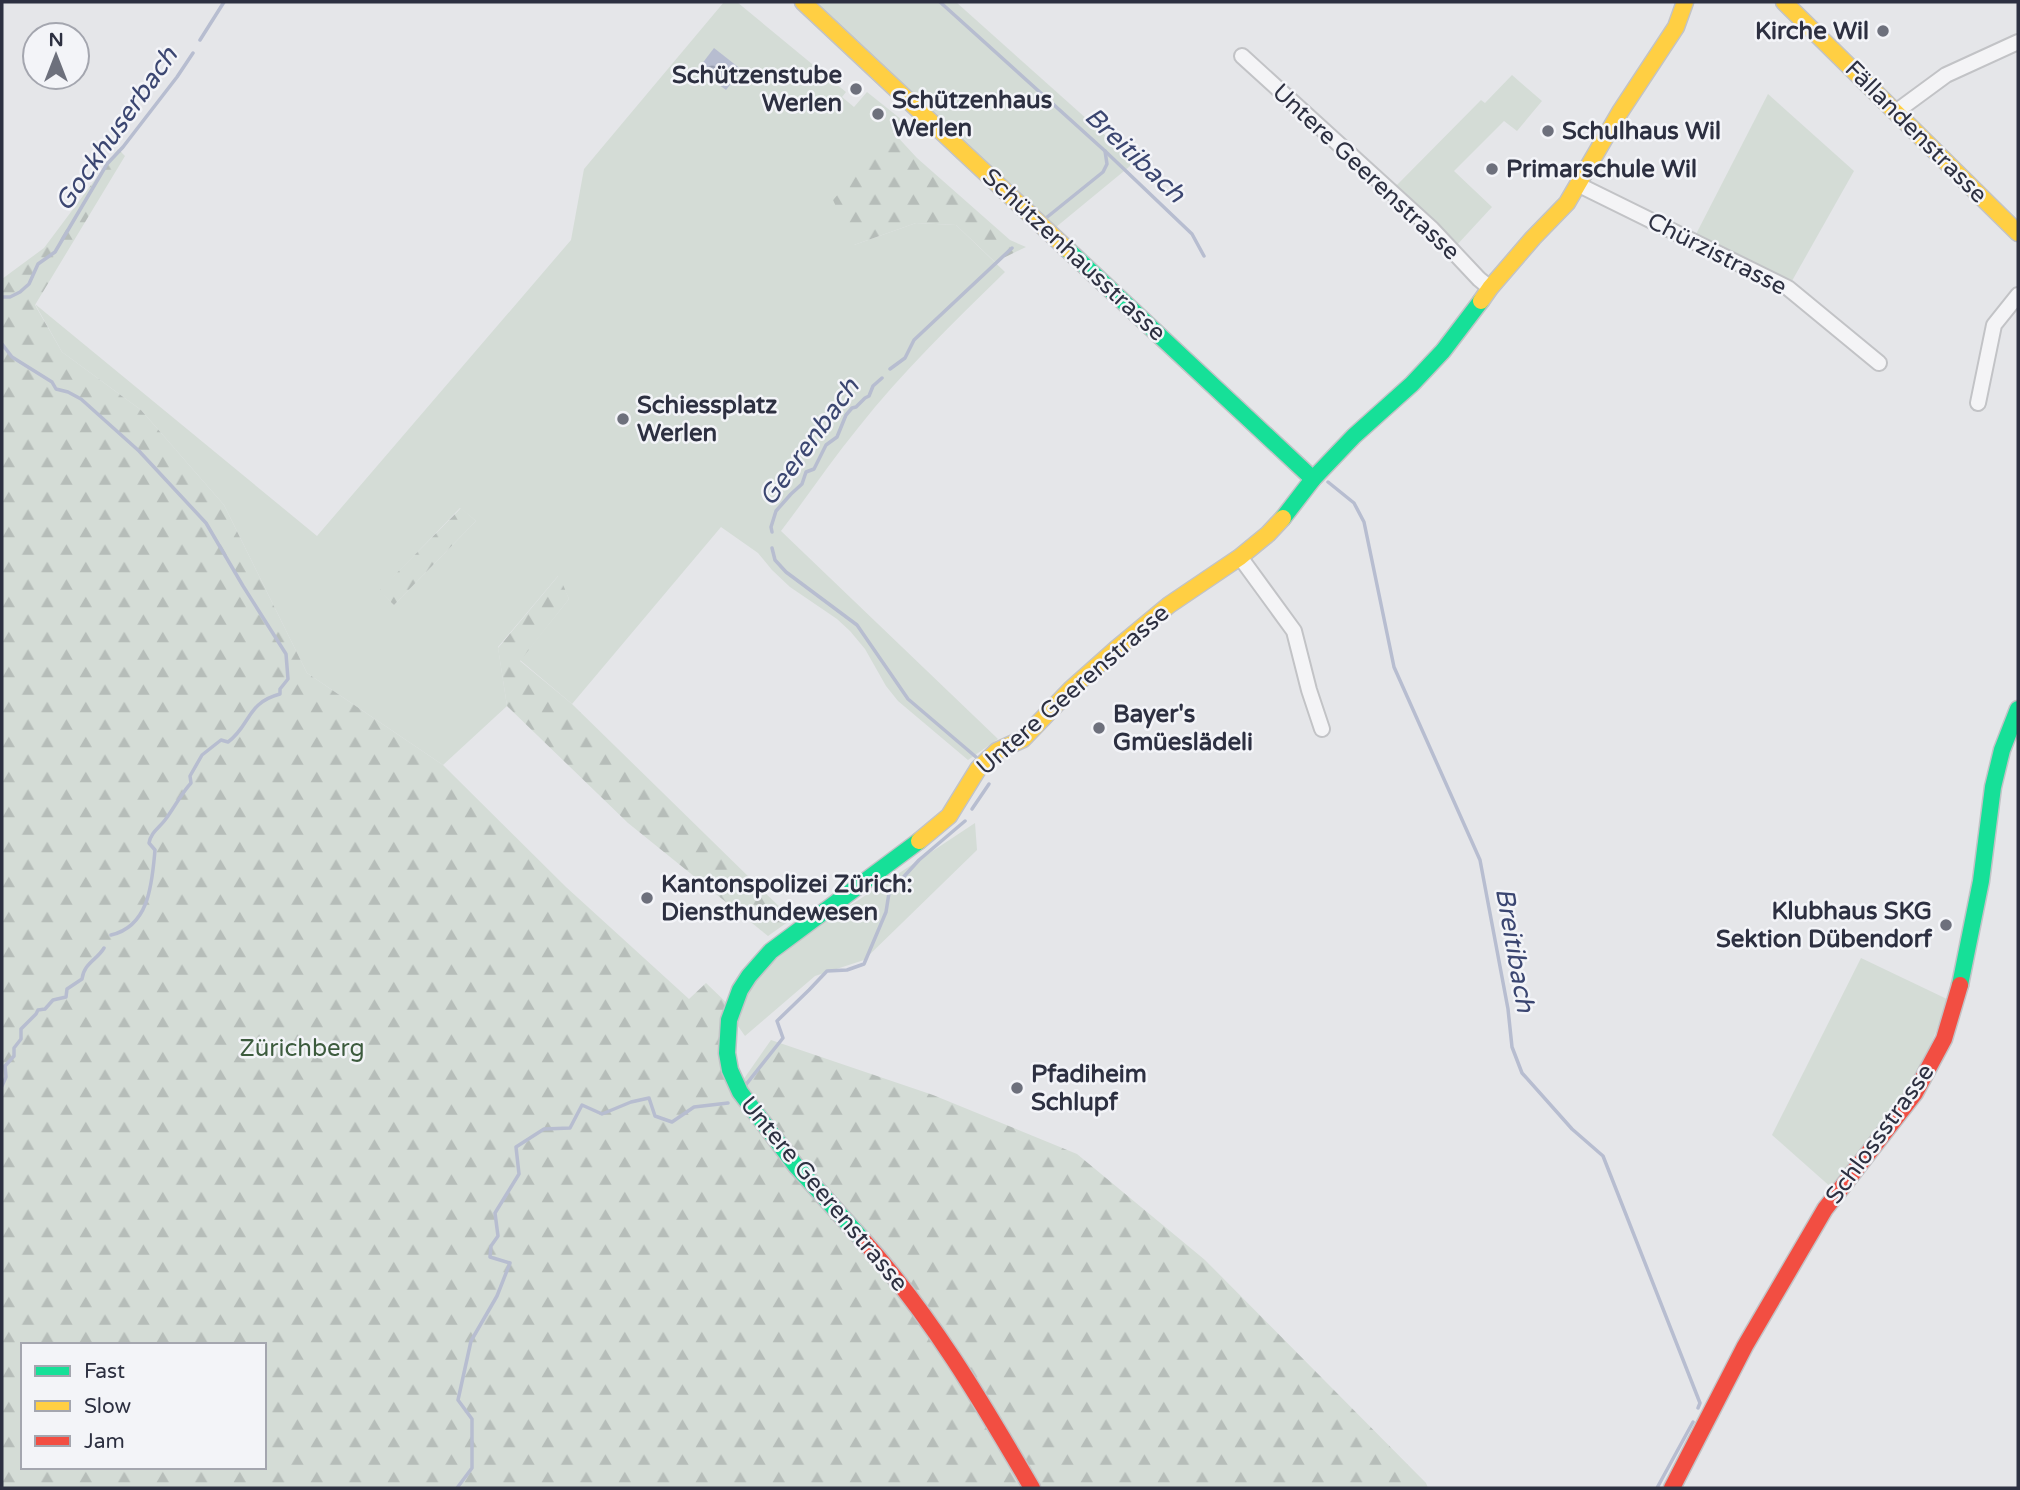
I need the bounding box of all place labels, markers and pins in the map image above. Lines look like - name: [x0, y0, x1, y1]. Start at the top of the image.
- place label: Kirche Wil: [1755, 17, 1869, 46]
- marker: Kirche Wil: [1875, 23, 1891, 39]
- place label: Schützenstube Werlen: [672, 61, 842, 118]
- marker: Schützenstube Werlen: [848, 81, 864, 97]
- place label: Schützenhaus Werlen: [892, 86, 1052, 143]
- marker: Schützenhaus Werlen: [870, 106, 886, 122]
- place label: Schulhaus Wil: [1562, 117, 1721, 146]
- marker: Schulhaus Wil: [1540, 123, 1556, 139]
- place label: Primarschule Wil: [1506, 155, 1697, 184]
- marker: Primarschule Wil: [1484, 161, 1500, 177]
- place label: Schiessplatz Werlen: [637, 391, 777, 448]
- marker: Schiessplatz Werlen: [615, 411, 631, 427]
- place label: Bayer's Gmüeslädeli: [1113, 700, 1253, 757]
- marker: Bayer's Gmüeslädeli: [1091, 720, 1107, 736]
- place label: Kantonspolizei Zürich: Diensthundewesen: [661, 870, 913, 927]
- marker: Kantonspolizei Zürich: Diensthundewesen: [639, 890, 655, 906]
- place label: Klubhaus SKG Sektion Dübendorf: [1716, 897, 1933, 954]
- marker: Klubhaus SKG Sektion Dübendorf: [1938, 917, 1954, 933]
- place label: Pfadiheim Schlupf: [1031, 1060, 1147, 1117]
- marker: Pfadiheim Schlupf: [1009, 1080, 1025, 1096]

